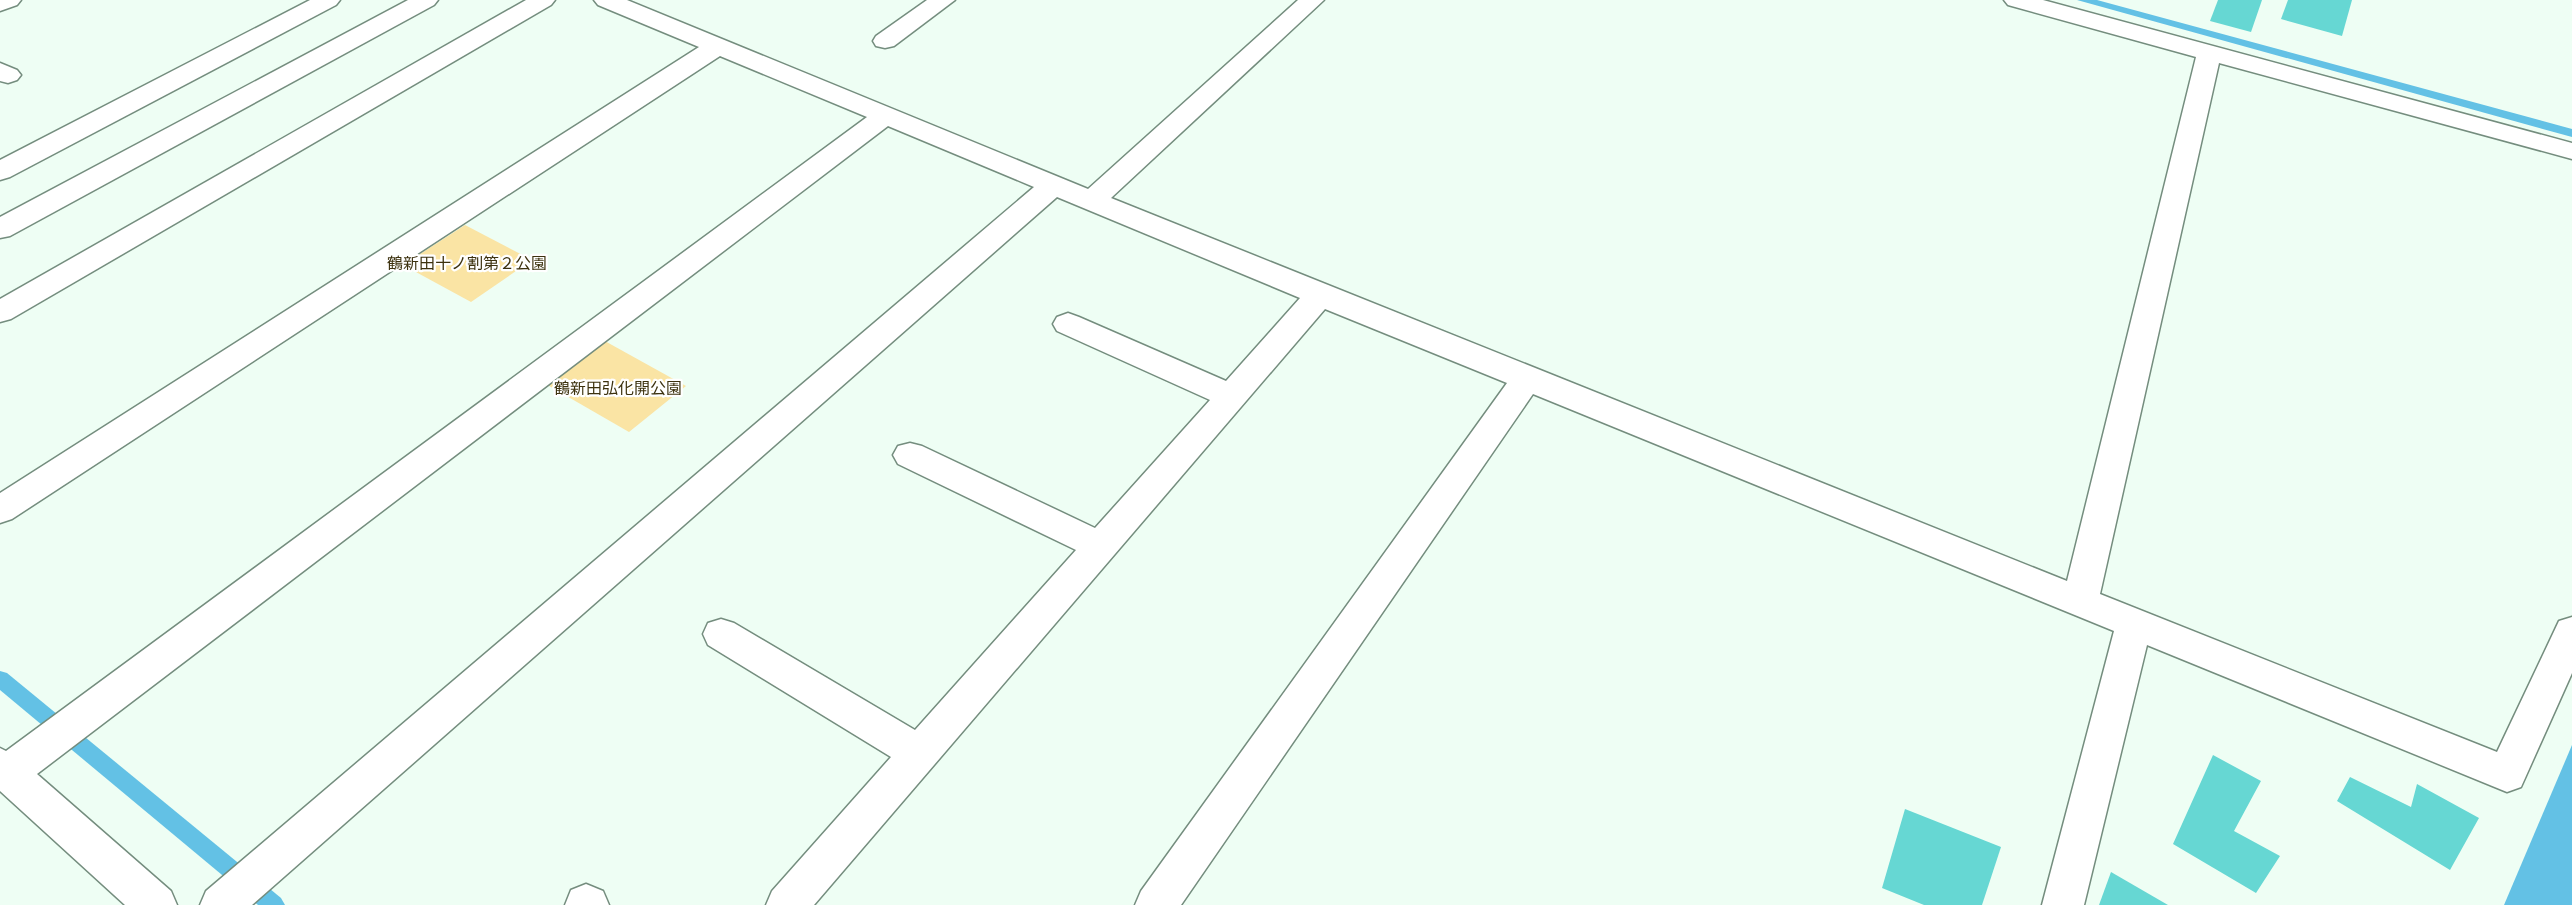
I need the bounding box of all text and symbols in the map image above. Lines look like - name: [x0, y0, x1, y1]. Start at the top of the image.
- park label: 鶴新田十ノ割第２公園: [387, 253, 547, 272]
- park label: 鶴新田弘化開公園: [554, 378, 682, 397]

